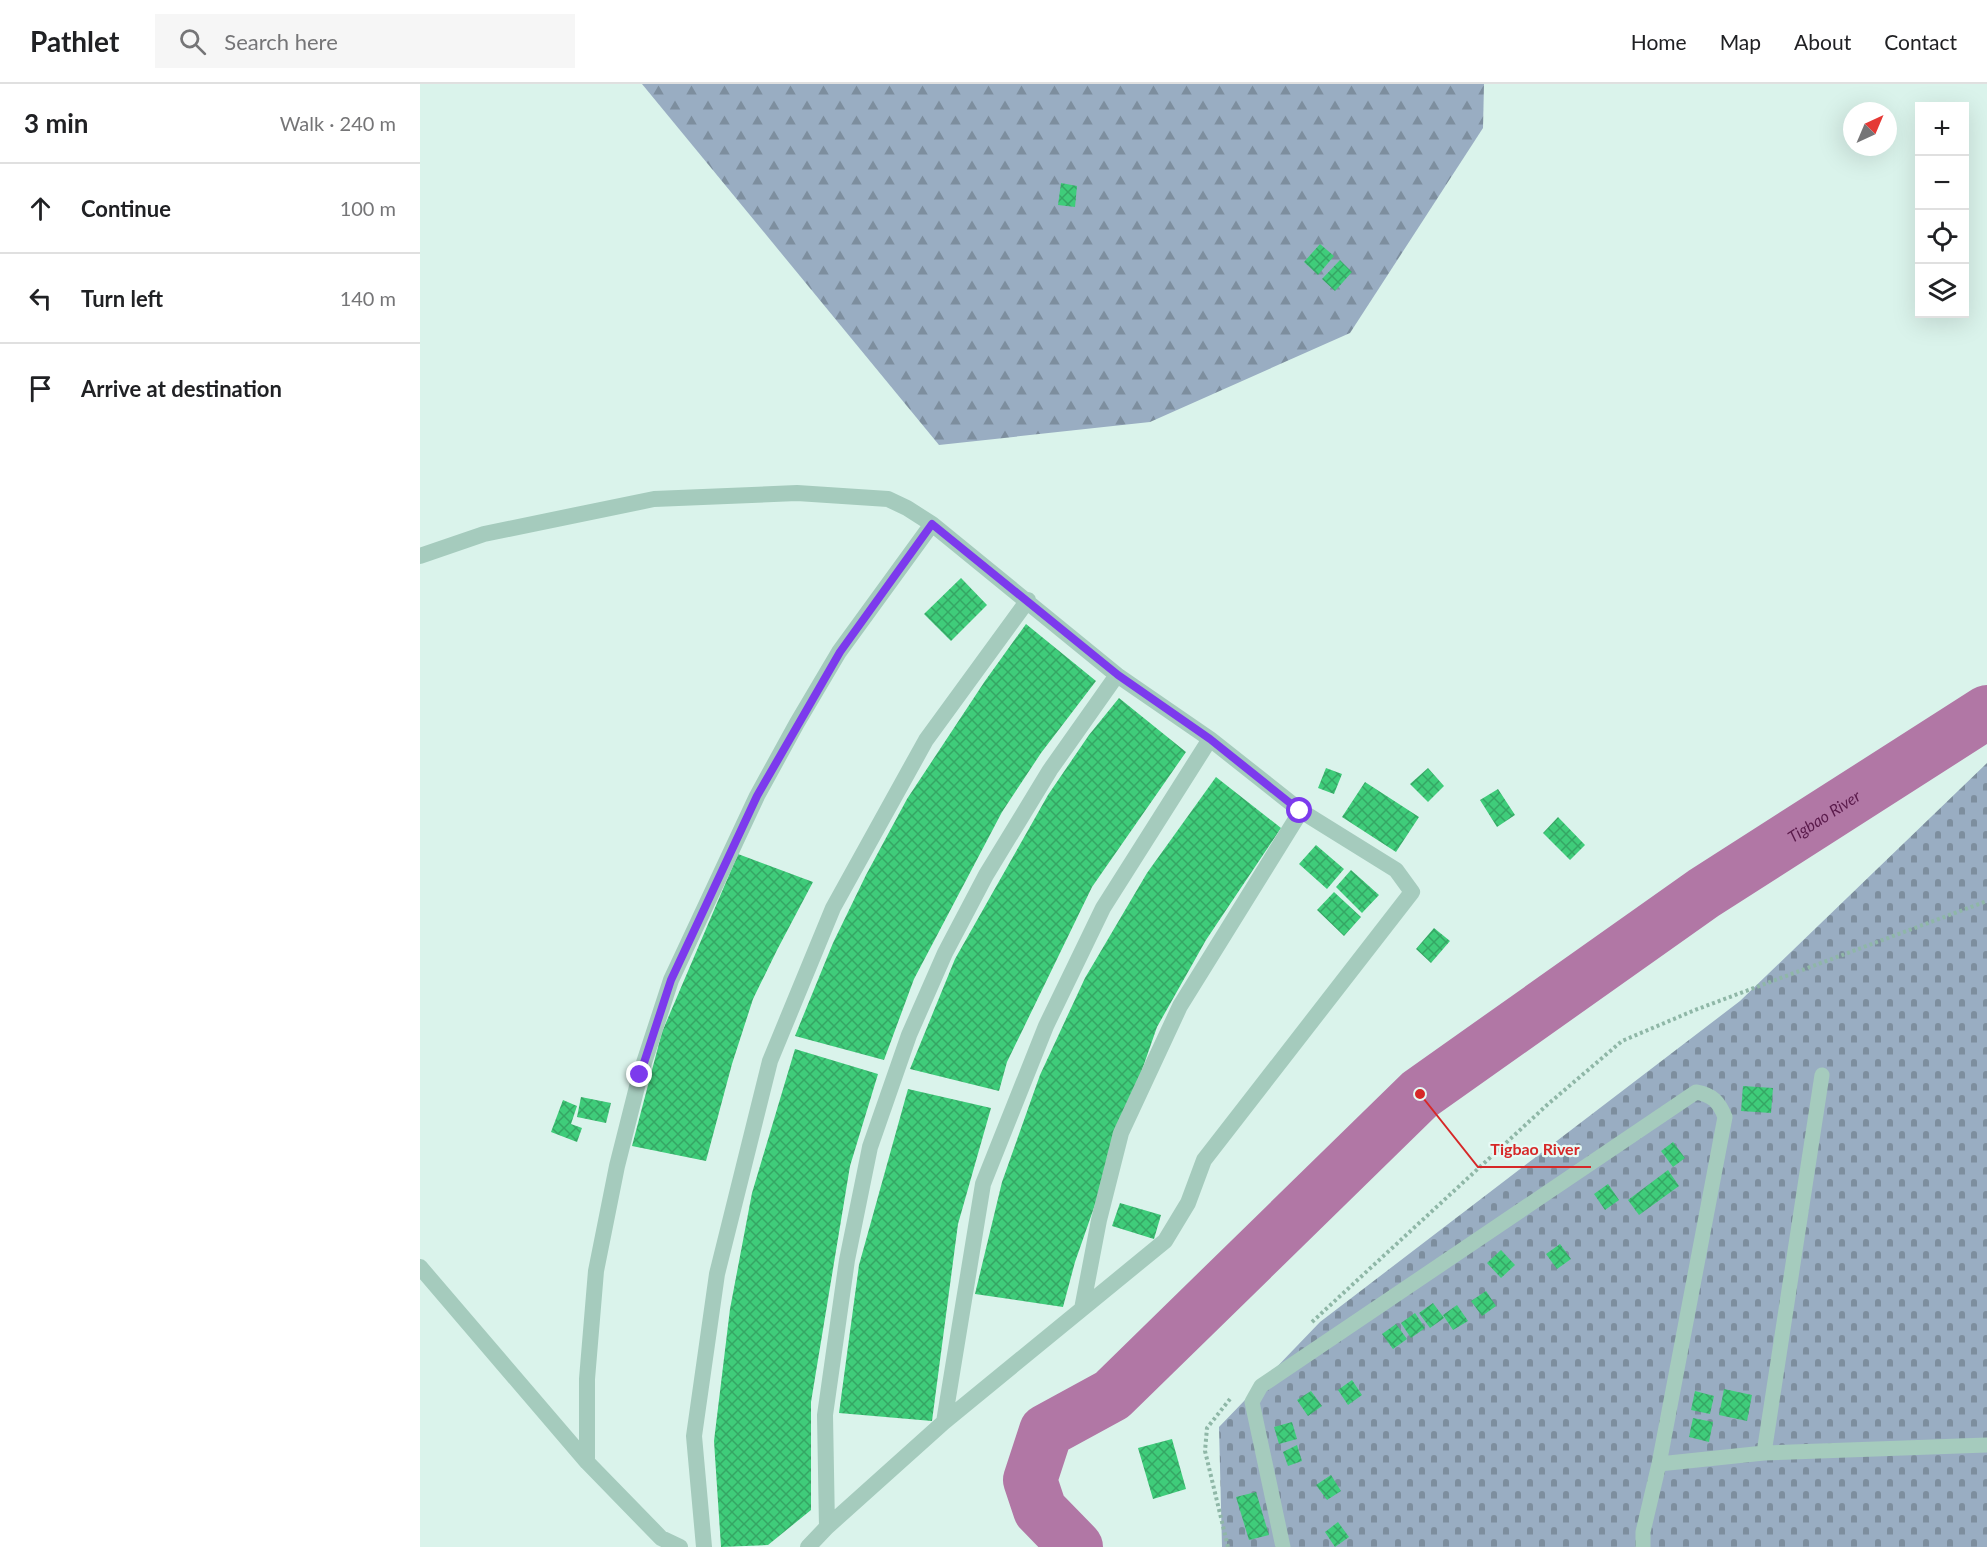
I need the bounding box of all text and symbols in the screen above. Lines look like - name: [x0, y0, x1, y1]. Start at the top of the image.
- search box: [155, 14, 575, 68]
- text: Pathlet: [30, 24, 119, 58]
- icon: search: [176, 25, 209, 58]
- text: Search here: [224, 28, 338, 55]
- text: Home: [1631, 29, 1687, 54]
- text: Map: [1720, 29, 1761, 54]
- text: About: [1794, 29, 1851, 54]
- text: Contact: [1884, 29, 1957, 54]
- north arrow: [1843, 102, 1897, 156]
- map controls: [1915, 102, 1969, 318]
- button: +: [1915, 102, 1969, 156]
- text: 3 min: [24, 107, 88, 139]
- text: Walk · 240 m: [280, 111, 396, 135]
- button: −: [1915, 156, 1969, 210]
- icon: ahead: [24, 192, 57, 225]
- text: Continue: [81, 195, 171, 222]
- text: 100 m: [340, 196, 396, 220]
- button: locate: [1915, 210, 1969, 264]
- button: layers: [1915, 264, 1969, 318]
- icon: left: [24, 282, 57, 315]
- text: Turn left: [81, 285, 163, 312]
- text: 140 m: [340, 286, 396, 310]
- icon: arrive: [24, 372, 57, 405]
- text: Arrive at destination: [81, 375, 282, 402]
- water label: Tigbao River: [1784, 785, 1864, 846]
- route start: [1286, 797, 1312, 823]
- route end: [626, 1061, 652, 1087]
- callout: Tigbao River: [1478, 1133, 1591, 1167]
- text: Tigbao River: [1490, 1139, 1580, 1158]

